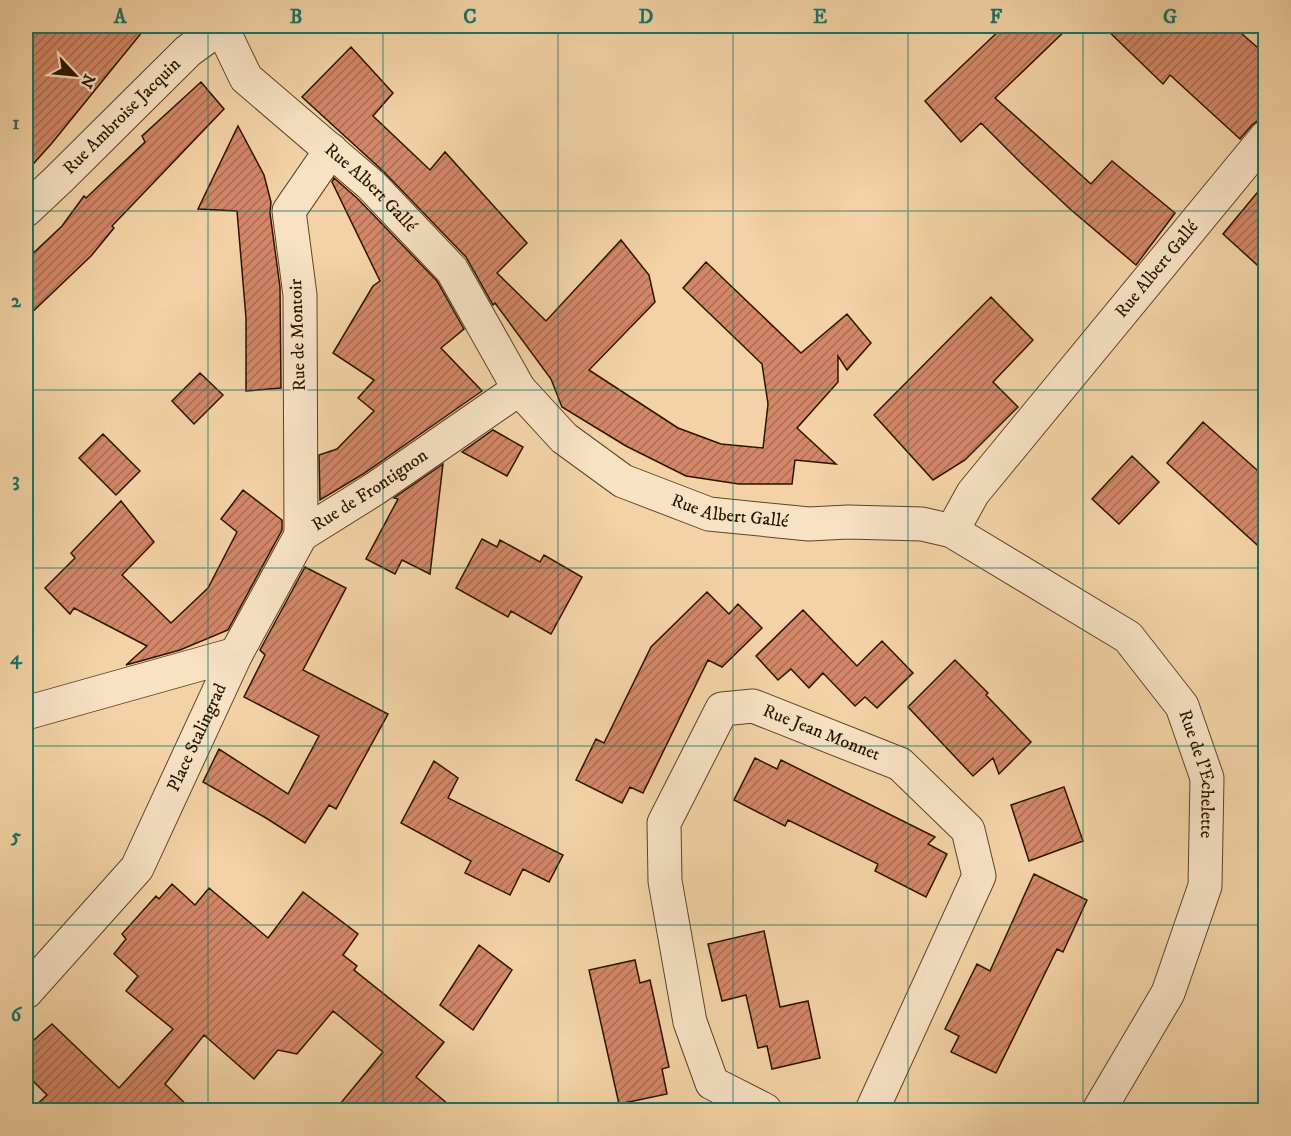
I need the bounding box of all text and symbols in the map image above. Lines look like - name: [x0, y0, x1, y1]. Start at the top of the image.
- text: A: [113, 5, 128, 30]
- text: B: [290, 5, 302, 30]
- text: C: [463, 5, 477, 30]
- text: D: [639, 5, 654, 30]
- text: E: [813, 5, 827, 30]
- text: F: [990, 5, 1003, 30]
- text: G: [1163, 5, 1177, 30]
- north arrow: [45, 45, 105, 105]
- street label: Rue Ambroise Jacquin: [59, 53, 186, 179]
- text: N: [76, 71, 99, 91]
- text: 1: [12, 111, 20, 136]
- street label: Rue Albert Gallé: [320, 139, 422, 238]
- street label: Rue Albert Gallé: [1111, 216, 1204, 323]
- street label: Rue de Montoir: [285, 278, 311, 392]
- text: 2: [11, 289, 22, 314]
- street label: Rue de Frontignon: [308, 444, 433, 536]
- text: 3: [12, 468, 20, 493]
- street label: Rue Albert Gallé: [668, 490, 790, 533]
- text: 4: [10, 646, 23, 671]
- street label: Place Stalingrad: [163, 680, 232, 795]
- street label: Rue Jean Monnet: [759, 700, 883, 766]
- street label: Rue de l'Echelette: [1173, 707, 1219, 838]
- text: 5: [10, 824, 21, 849]
- text: 6: [11, 1003, 23, 1028]

